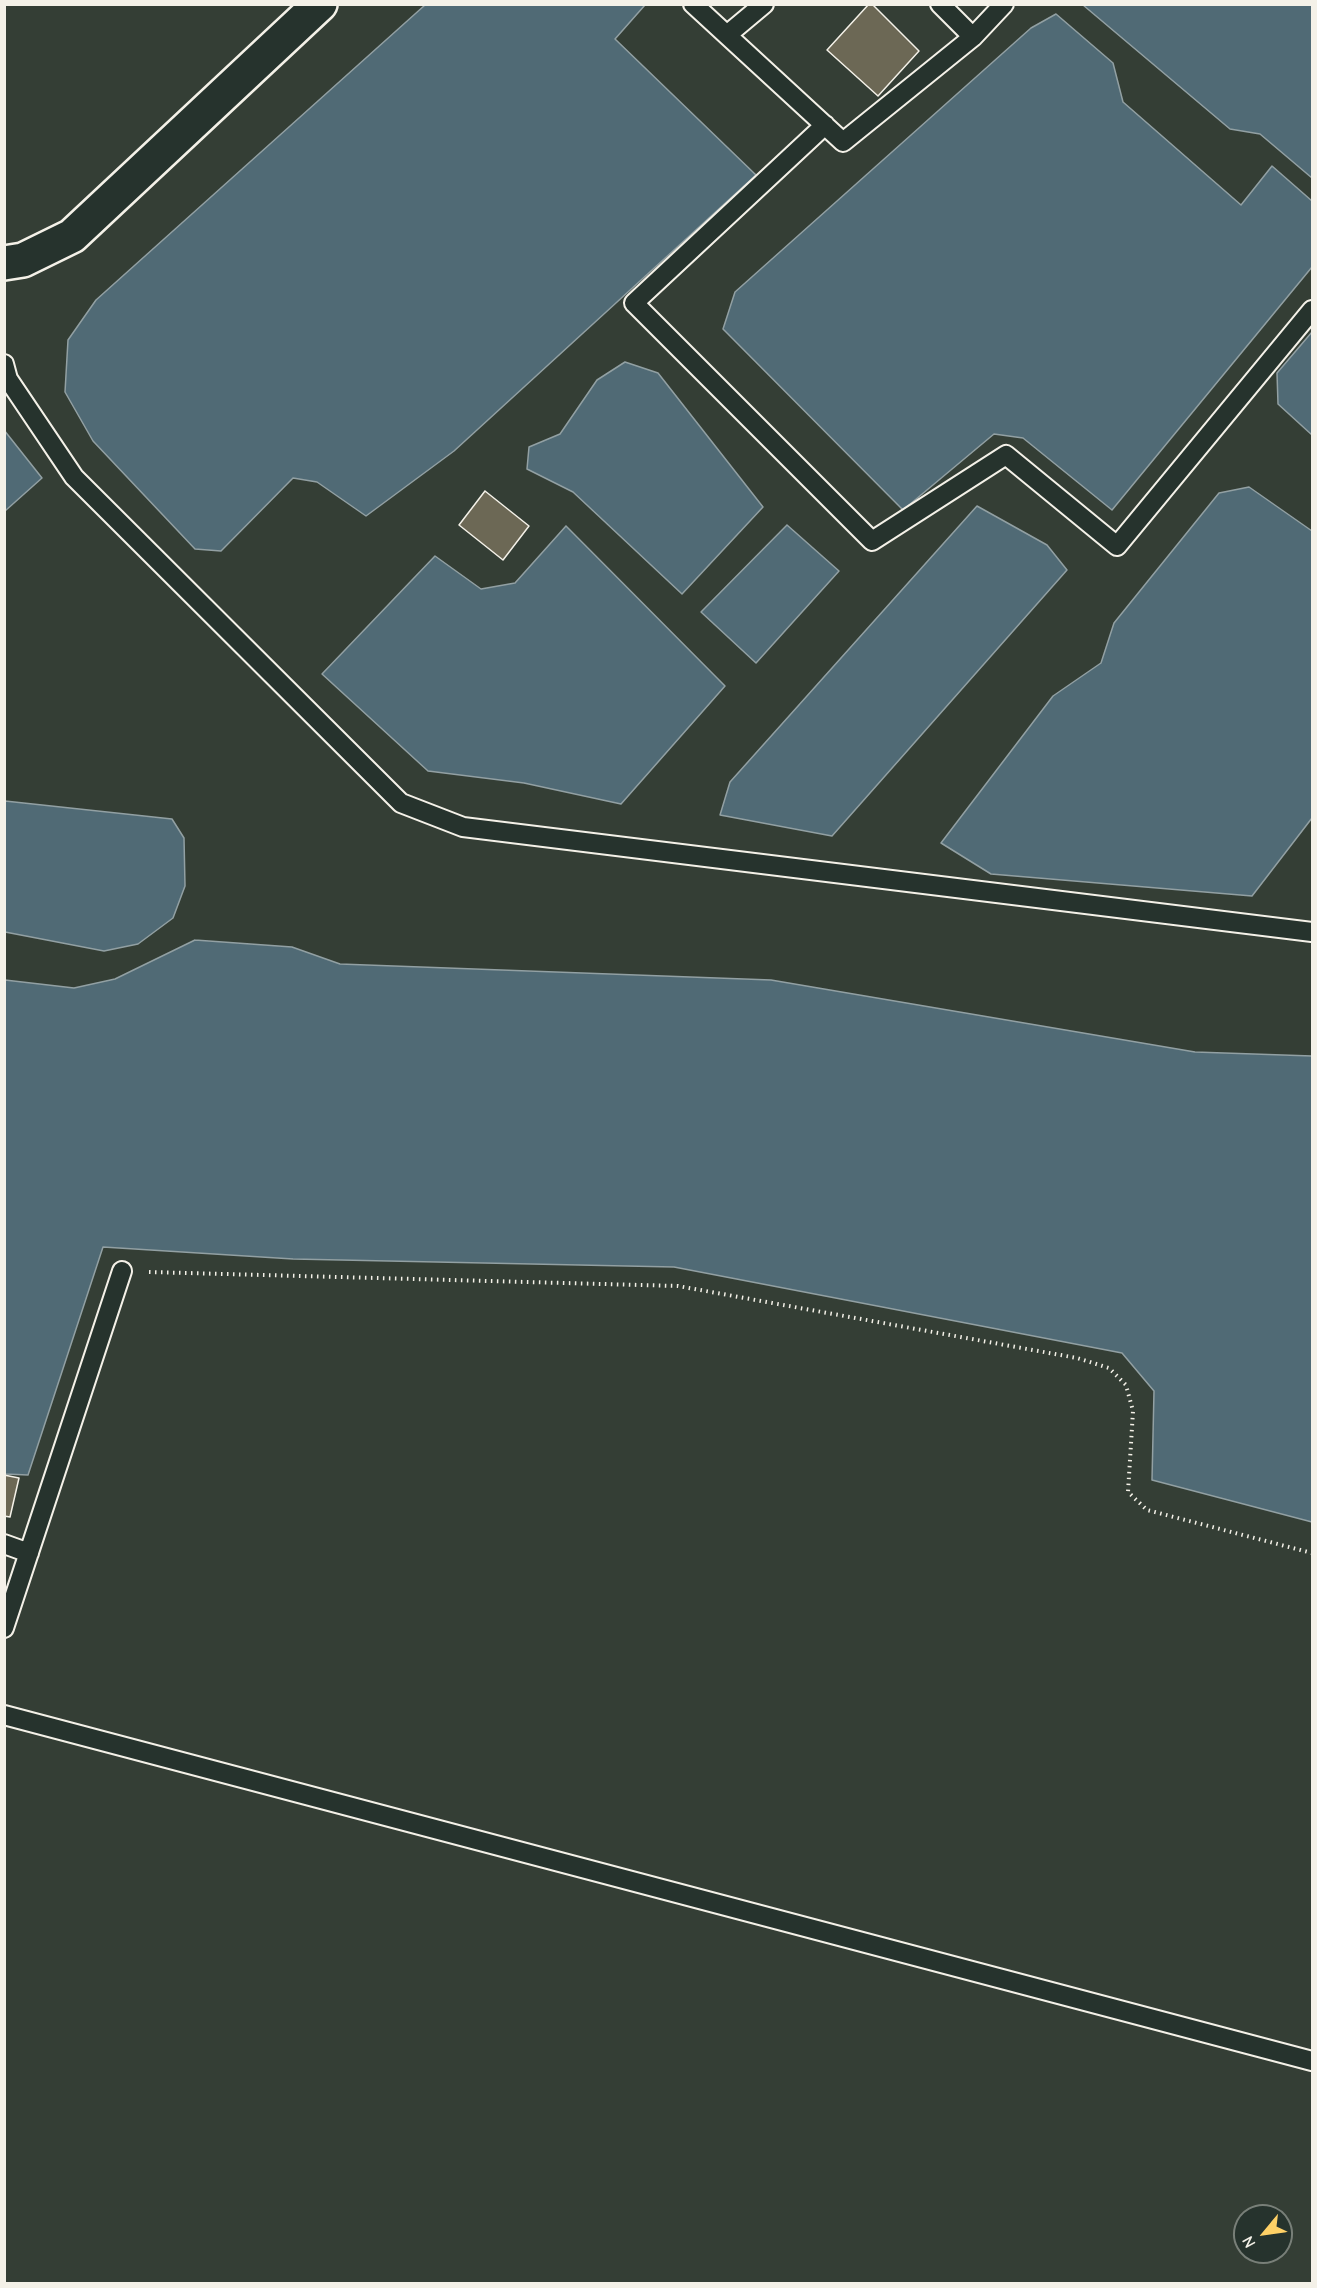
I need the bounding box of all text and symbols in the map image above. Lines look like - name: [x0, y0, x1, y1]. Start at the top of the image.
- north arrow: [1233, 2204, 1293, 2264]
- text: N: [1239, 2233, 1259, 2251]

